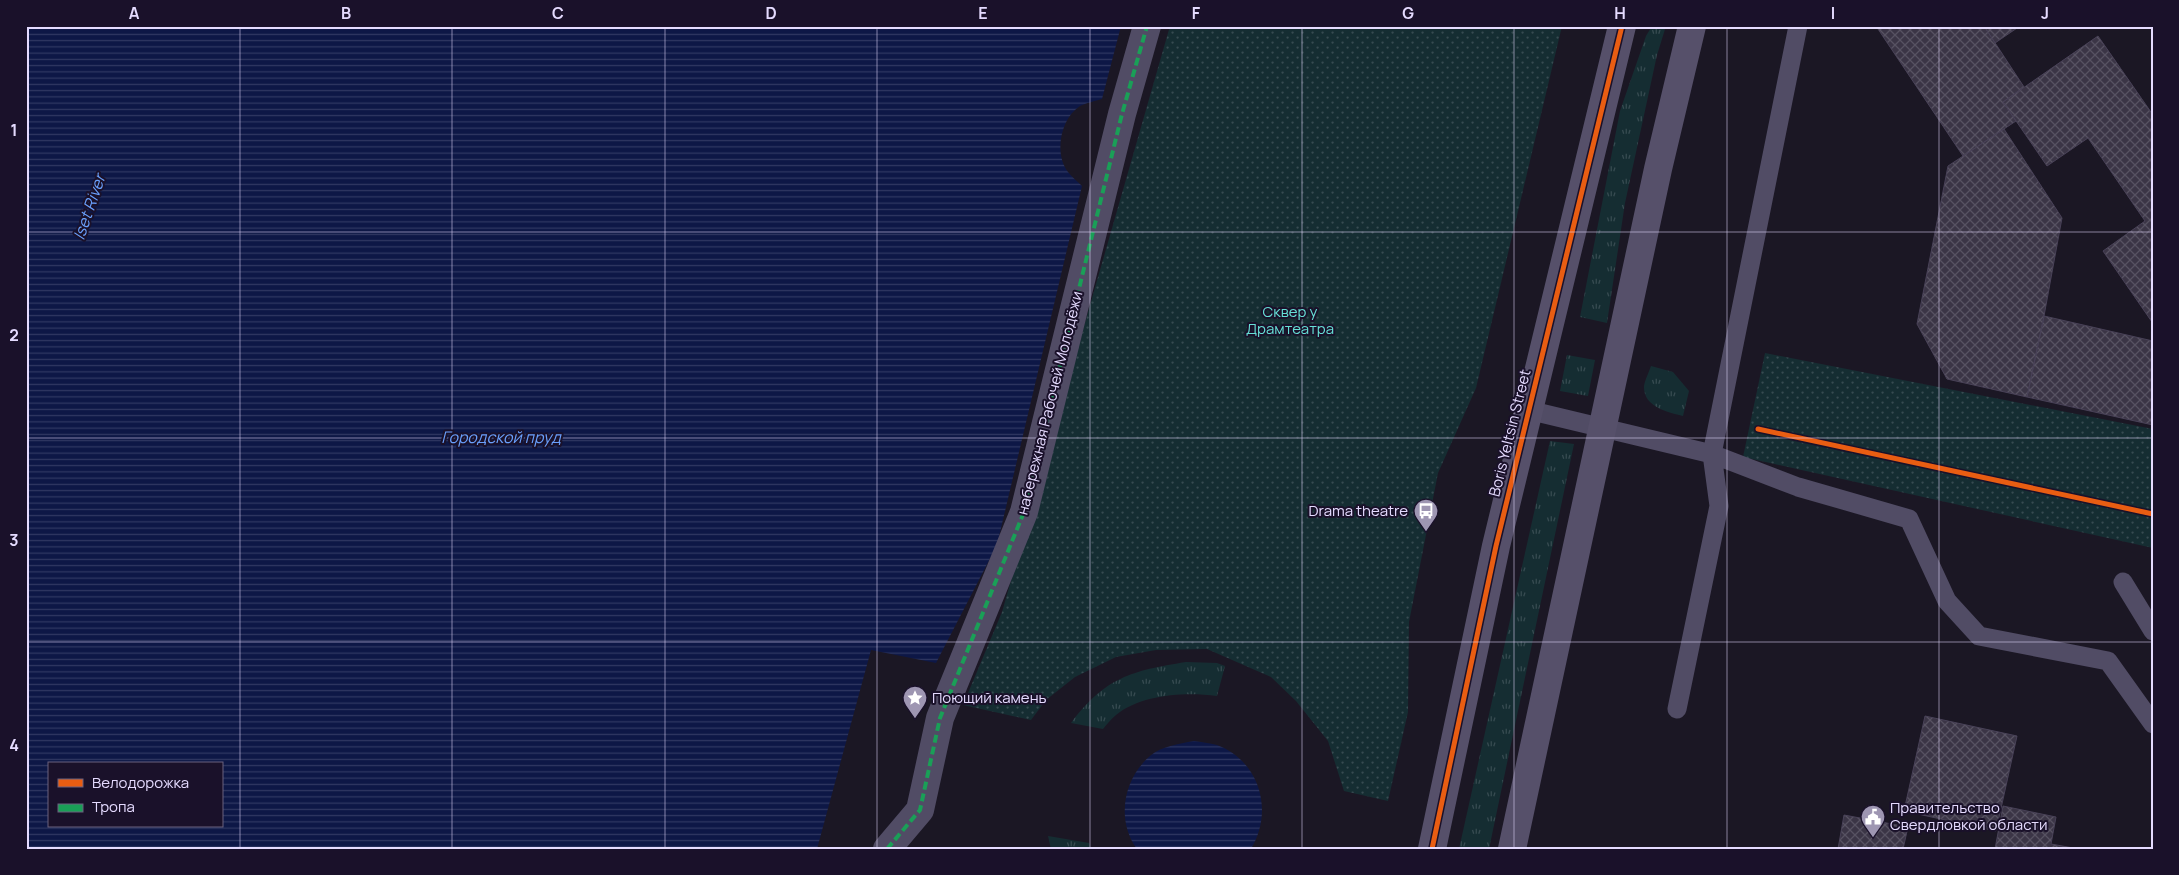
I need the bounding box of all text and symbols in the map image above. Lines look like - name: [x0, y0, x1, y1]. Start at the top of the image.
- text: A: [129, 2, 140, 24]
- text: B: [341, 2, 351, 24]
- text: C: [552, 2, 564, 24]
- text: D: [765, 2, 777, 24]
- text: E: [978, 2, 988, 24]
- text: F: [1192, 2, 1201, 24]
- text: G: [1402, 2, 1414, 24]
- text: H: [1614, 2, 1626, 24]
- text: I: [1831, 2, 1835, 24]
- text: J: [2041, 2, 2049, 24]
- text: 1: [10, 119, 18, 141]
- water label: Iset River: [68, 169, 111, 243]
- street label: набережная Рабочей Молодёжи: [1012, 289, 1088, 517]
- park label: Сквер у Драмтеатра: [1246, 301, 1334, 339]
- text: 2: [9, 324, 19, 346]
- street label: Boris Yeltsin Street: [1484, 367, 1536, 499]
- water label: Городской пруд: [441, 426, 562, 448]
- bus stop icon: Drama theatre: [1413, 498, 1439, 532]
- place label: Drama theatre: [1309, 500, 1408, 521]
- text: 3: [9, 529, 19, 551]
- place icon: Поющий камень: [902, 685, 928, 719]
- place label: Поющий камень: [932, 687, 1047, 708]
- text: 4: [9, 734, 19, 756]
- legend: [48, 762, 222, 828]
- text: Велодорожка: [92, 772, 189, 793]
- text: Тропа: [92, 796, 135, 817]
- place label: Правительство Свердловкой области: [1890, 797, 2047, 835]
- public building icon: Правительство Свердловкой области: [1860, 804, 1886, 838]

